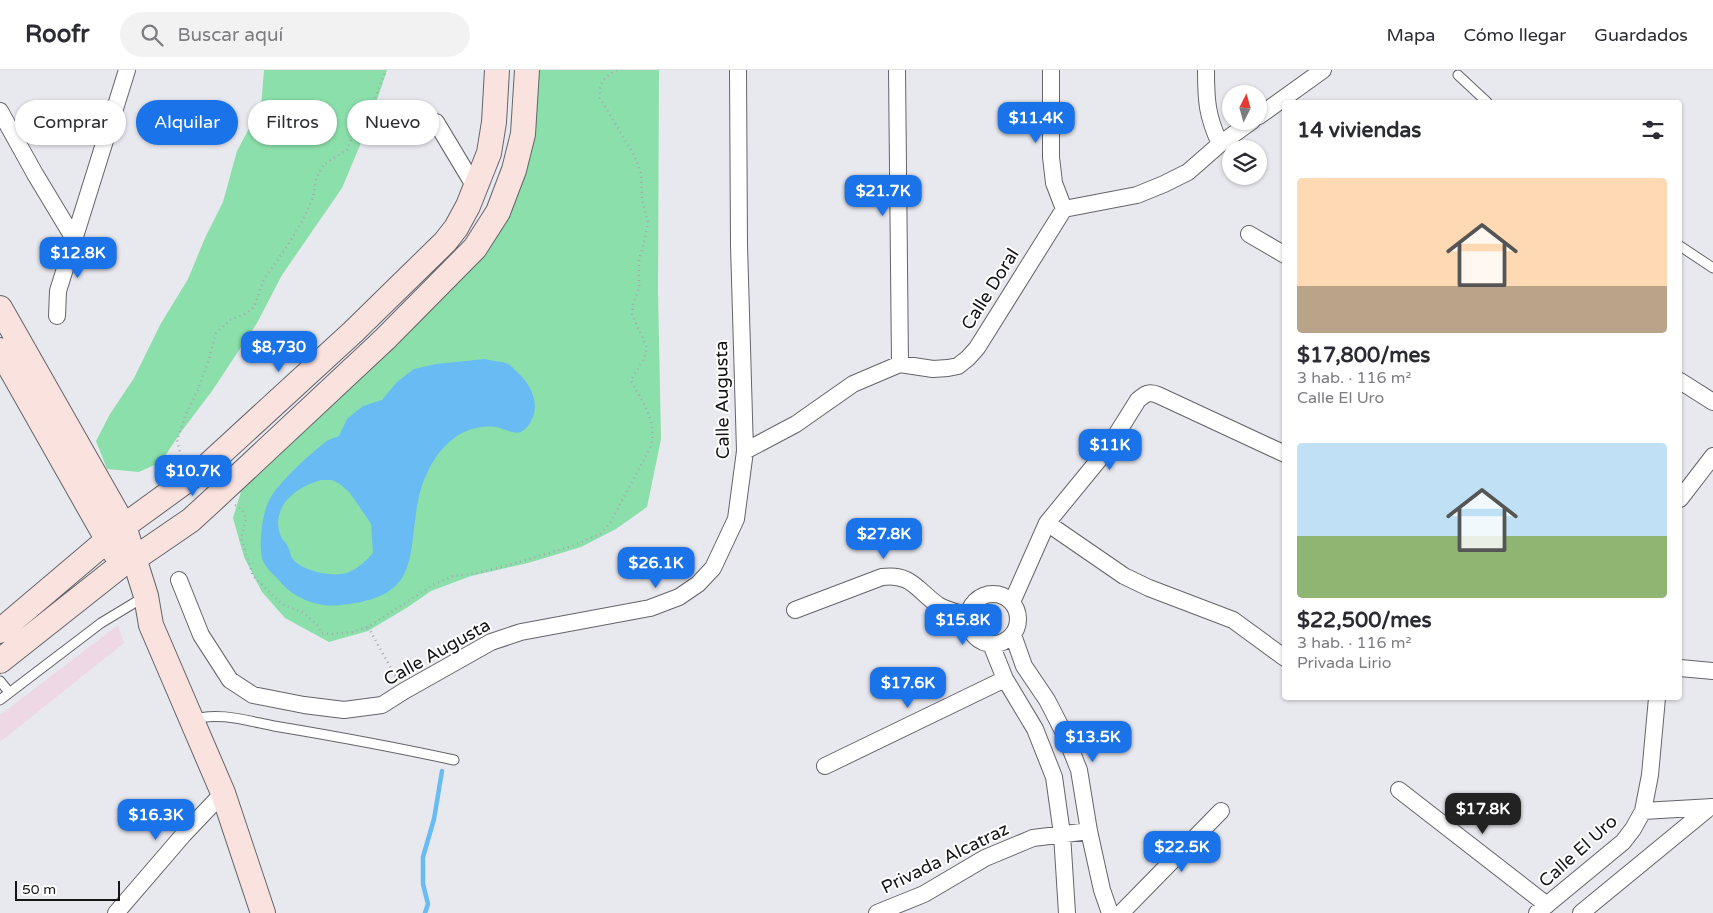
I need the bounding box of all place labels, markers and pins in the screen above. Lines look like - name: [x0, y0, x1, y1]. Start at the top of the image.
- pin: $11.4K: [995, 102, 1077, 144]
- pin: $21.7K: [842, 174, 924, 217]
- pin: $12.8K: [37, 236, 119, 279]
- pin: $8,730: [238, 330, 320, 373]
- pin: $11K: [1080, 428, 1140, 471]
- pin: $10.7K: [152, 454, 234, 497]
- pin: $27.8K: [843, 518, 925, 560]
- pin: $26.1K: [615, 546, 697, 589]
- pin: $15.8K: [922, 604, 1004, 646]
- pin: $17.6K: [867, 666, 949, 709]
- pin: $13.5K: [1052, 720, 1134, 763]
- pin: $17.8K: [1442, 792, 1524, 835]
- pin: $16.3K: [115, 798, 197, 841]
- pin: $22.5K: [1141, 830, 1223, 873]

